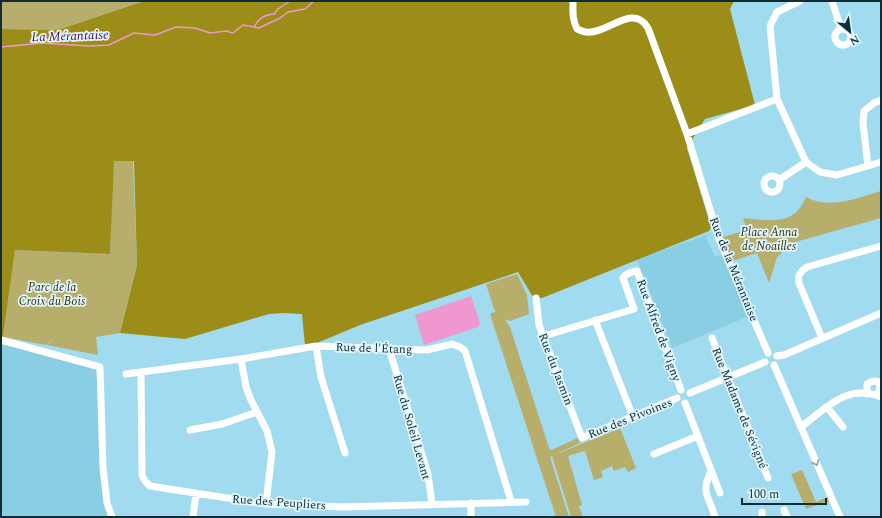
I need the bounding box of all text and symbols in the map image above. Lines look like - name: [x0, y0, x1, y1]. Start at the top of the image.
- north arrow: [830, 12, 870, 52]
- water label: La Mérantaise: [31, 25, 109, 47]
- text: N: [847, 31, 863, 50]
- street label: Rue de la Mérantaise: [704, 214, 763, 325]
- park label: Place Anna de Noailles: [741, 223, 797, 256]
- street label: Rue Alfred de Vigny: [631, 276, 686, 385]
- park label: Parc de la Croix du Bois: [19, 278, 86, 311]
- street label: Rue du Jasmin: [533, 330, 578, 408]
- street label: Rue de l'Étang: [335, 338, 413, 359]
- street label: Rue Madame de Sévigné: [707, 345, 773, 472]
- street label: Rue du Soleil Levant: [387, 372, 436, 482]
- street label: Rue des Pivoines: [585, 393, 675, 444]
- one-way arrow: [812, 460, 820, 467]
- scale bar: [742, 480, 826, 506]
- text: 100 m: [748, 485, 779, 504]
- street label: Rue des Peupliers: [231, 490, 327, 515]

